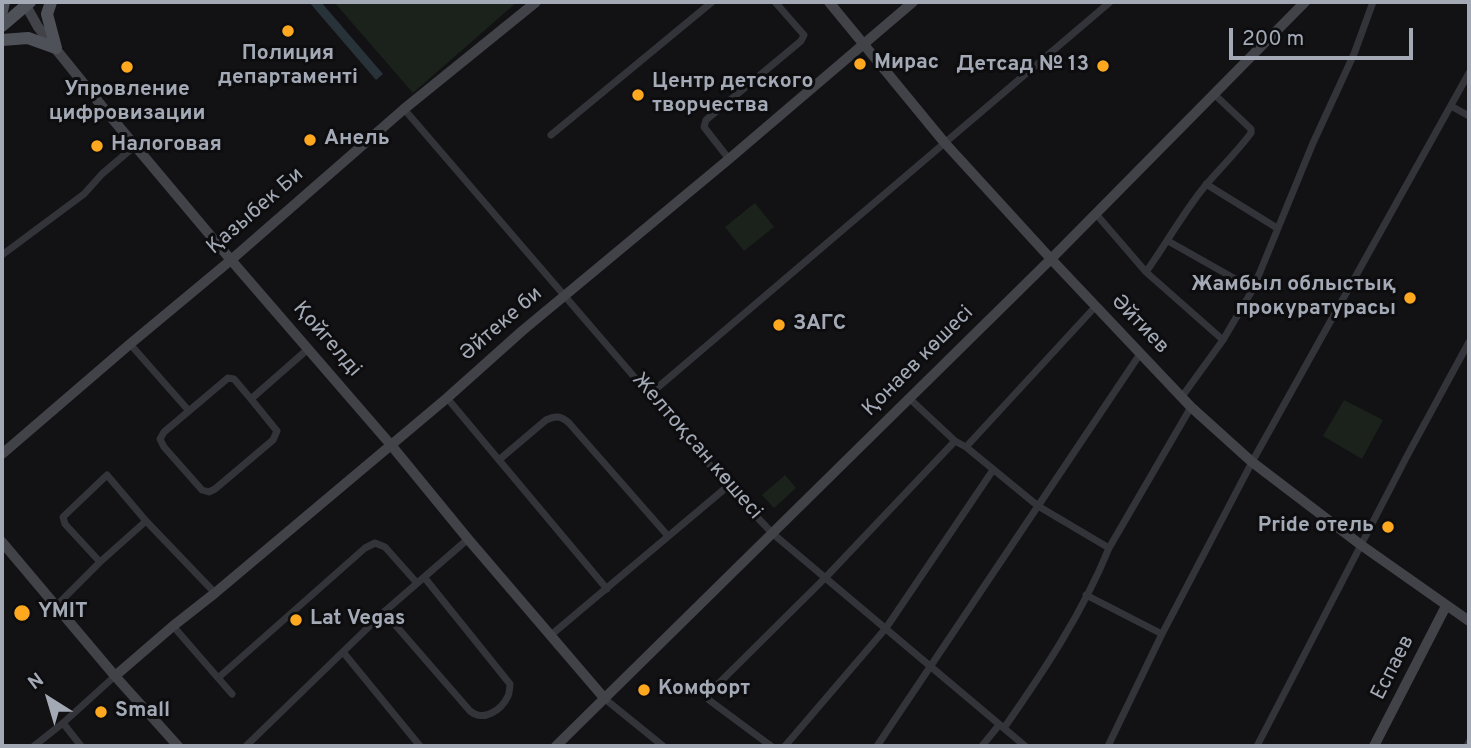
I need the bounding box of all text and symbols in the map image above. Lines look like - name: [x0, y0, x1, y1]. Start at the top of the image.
- scale bar: [1233, 14, 1417, 58]
- marker: Полиция департаменті: [280, 23, 296, 39]
- text: 200 m: [1242, 26, 1304, 53]
- place label: Полиция департаменті: [218, 42, 358, 92]
- place label: Мирас: [874, 51, 939, 77]
- place label: Детсад № 13: [956, 53, 1089, 79]
- marker: Мирас: [852, 56, 868, 72]
- marker: Детсад № 13: [1095, 58, 1111, 74]
- marker: Упровление цифровизации: [119, 59, 135, 75]
- place label: Центр детского творчества: [652, 70, 813, 120]
- place label: Упровление цифровизации: [49, 78, 205, 128]
- marker: Центр детского творчества: [630, 87, 646, 103]
- place label: Анель: [324, 127, 390, 153]
- marker: Анель: [302, 132, 318, 148]
- place label: Налоговая: [111, 133, 222, 159]
- marker: Налоговая: [89, 138, 105, 154]
- street label: Қазыбек Би: [202, 163, 310, 261]
- place label: Жамбыл облыстық прокуратурасы: [1191, 273, 1396, 323]
- street label: Әйтеке би: [456, 282, 548, 368]
- street label: Әйтиев: [1105, 290, 1173, 360]
- marker: Жамбыл облыстық прокуратурасы: [1402, 290, 1418, 306]
- street label: Қойгелді: [286, 297, 366, 383]
- street label: Қонаев көшесі: [858, 301, 980, 423]
- place label: ЗАГС: [793, 312, 846, 338]
- marker: ЗАГС: [771, 317, 787, 333]
- street label: Желтоқсан көшесі: [625, 368, 767, 526]
- place label: Pride отель: [1258, 514, 1374, 540]
- marker: Pride отель: [1380, 519, 1396, 535]
- place label: YMIT: [38, 600, 88, 626]
- marker: YMIT: [12, 603, 32, 623]
- place label: Lat Vegas: [310, 607, 405, 633]
- marker: Lat Vegas: [288, 612, 304, 628]
- street label: Еспаев: [1367, 632, 1421, 704]
- north arrow: [14, 664, 84, 734]
- text: N: [24, 669, 49, 696]
- place label: Комфорт: [658, 677, 750, 703]
- marker: Комфорт: [636, 682, 652, 698]
- place label: Small: [115, 699, 170, 725]
- marker: Small: [93, 704, 109, 720]

